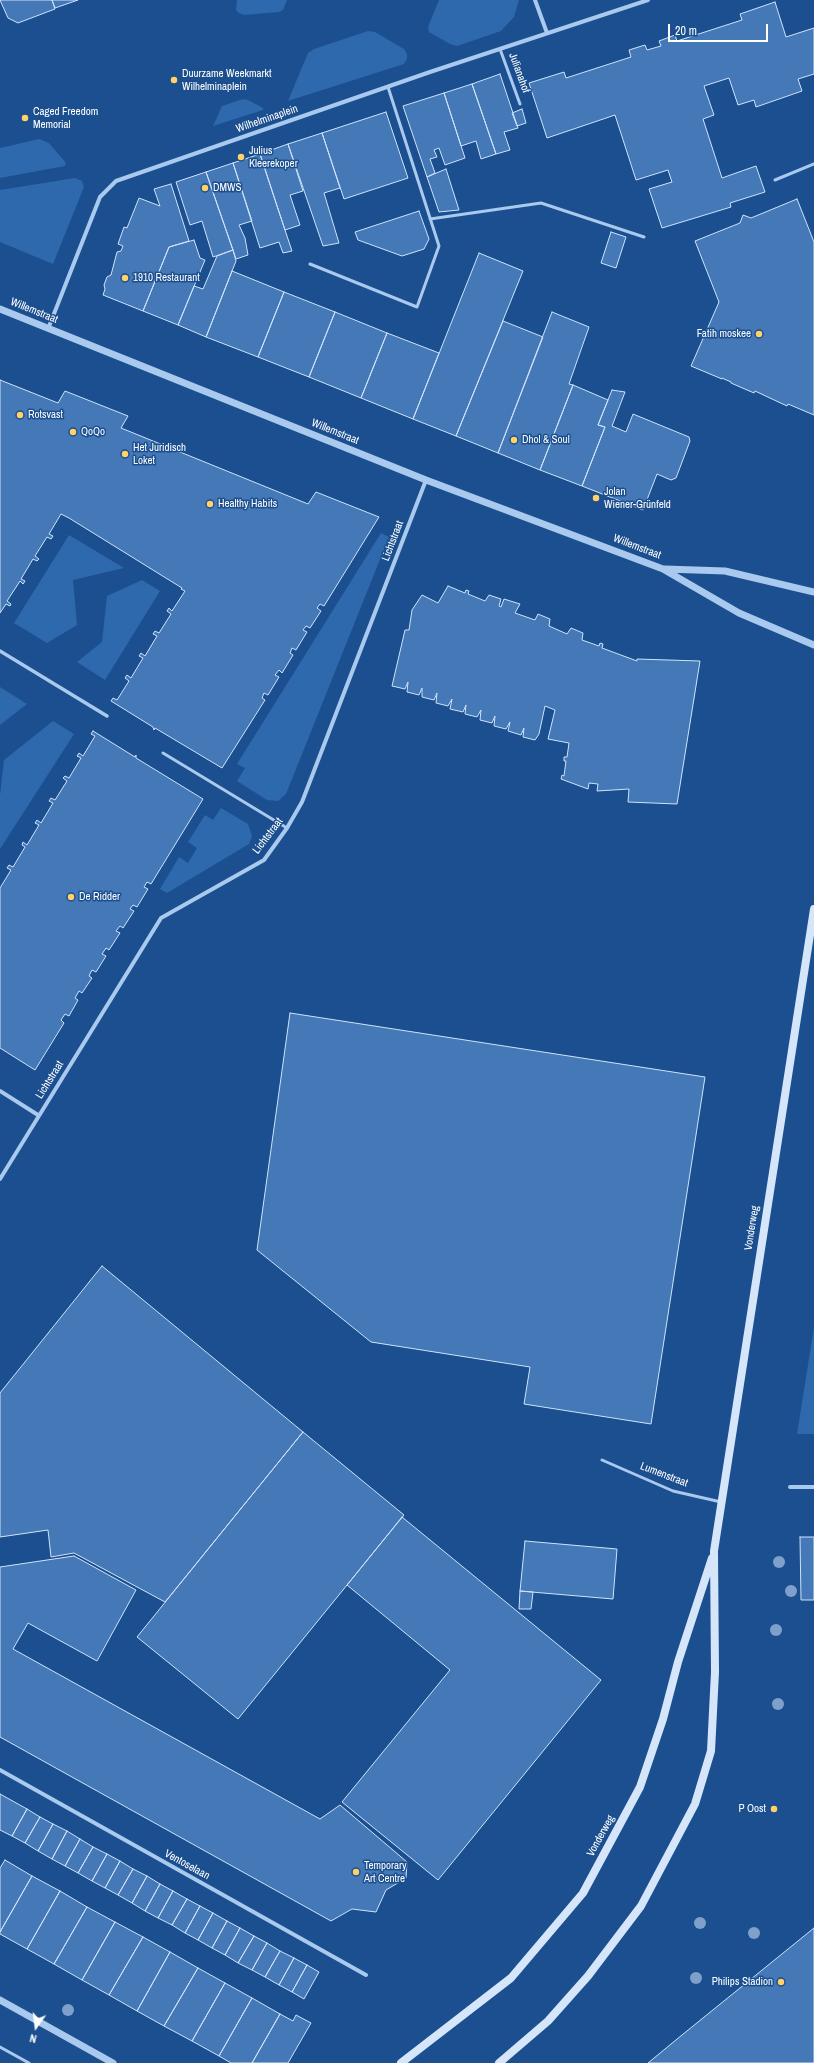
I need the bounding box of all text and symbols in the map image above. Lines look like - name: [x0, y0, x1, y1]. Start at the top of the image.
- scale bar: [670, 16, 770, 42]
- text: 20 m: [675, 23, 697, 39]
- street label: Julianahof: [506, 51, 532, 95]
- place label: Duurzame Weekmarkt Wilhelminaplein: [182, 67, 272, 93]
- marker: Duurzame Weekmarkt Wilhelminaplein: [169, 75, 179, 85]
- street label: Wilhelminaplein: [234, 102, 300, 136]
- place label: Caged Freedom Memorial: [33, 105, 98, 131]
- marker: Caged Freedom Memorial: [20, 113, 30, 123]
- place label: Julius Kleerekoper: [249, 144, 298, 170]
- marker: Julius Kleerekoper: [236, 152, 246, 162]
- place label: DMWS: [213, 181, 242, 195]
- marker: DMWS: [200, 183, 210, 193]
- place label: 1910 Restaurant: [133, 271, 200, 285]
- marker: 1910 Restaurant: [120, 273, 130, 283]
- street label: Willemstraat: [8, 295, 60, 327]
- place label: Fatih moskee: [697, 327, 751, 341]
- marker: Fatih moskee: [754, 329, 764, 339]
- place label: Rotsvast: [28, 408, 63, 422]
- marker: Rotsvast: [15, 410, 25, 420]
- street label: Willemstraat: [309, 416, 361, 448]
- place label: QoQo: [81, 425, 105, 439]
- marker: QoQo: [68, 427, 78, 437]
- place label: Dhol & Soul: [522, 433, 570, 447]
- marker: Dhol & Soul: [509, 435, 519, 445]
- place label: Het Juridisch Loket: [133, 441, 186, 467]
- marker: Het Juridisch Loket: [120, 449, 130, 459]
- place label: Jolan Wiener-Grünfeld: [604, 485, 671, 511]
- marker: Jolan Wiener-Grünfeld: [591, 493, 601, 503]
- place label: Healthy Habits: [218, 497, 277, 511]
- marker: Healthy Habits: [205, 499, 215, 509]
- street label: Lichtstraat: [379, 519, 407, 563]
- street label: Willemstraat: [611, 532, 663, 562]
- street label: Lichtstraat: [250, 815, 286, 857]
- place label: De Ridder: [79, 890, 120, 904]
- marker: De Ridder: [66, 892, 76, 902]
- street label: Lichtstraat: [33, 1059, 67, 1101]
- street label: Vonderweg: [742, 1205, 762, 1251]
- street label: Lumenstraat: [638, 1460, 690, 1490]
- place label: P Oost: [738, 1802, 766, 1816]
- marker: P Oost: [769, 1804, 779, 1814]
- street label: Vonderweg: [584, 1813, 618, 1859]
- street label: Ventoselaan: [162, 1847, 212, 1883]
- place label: Temporary Art Centre: [364, 1859, 407, 1885]
- marker: Temporary Art Centre: [351, 1867, 361, 1877]
- place label: Philips Stadion: [712, 1975, 773, 1989]
- marker: Philips Stadion: [776, 1977, 786, 1987]
- north arrow: [16, 2007, 56, 2047]
- text: N: [28, 2031, 38, 2046]

